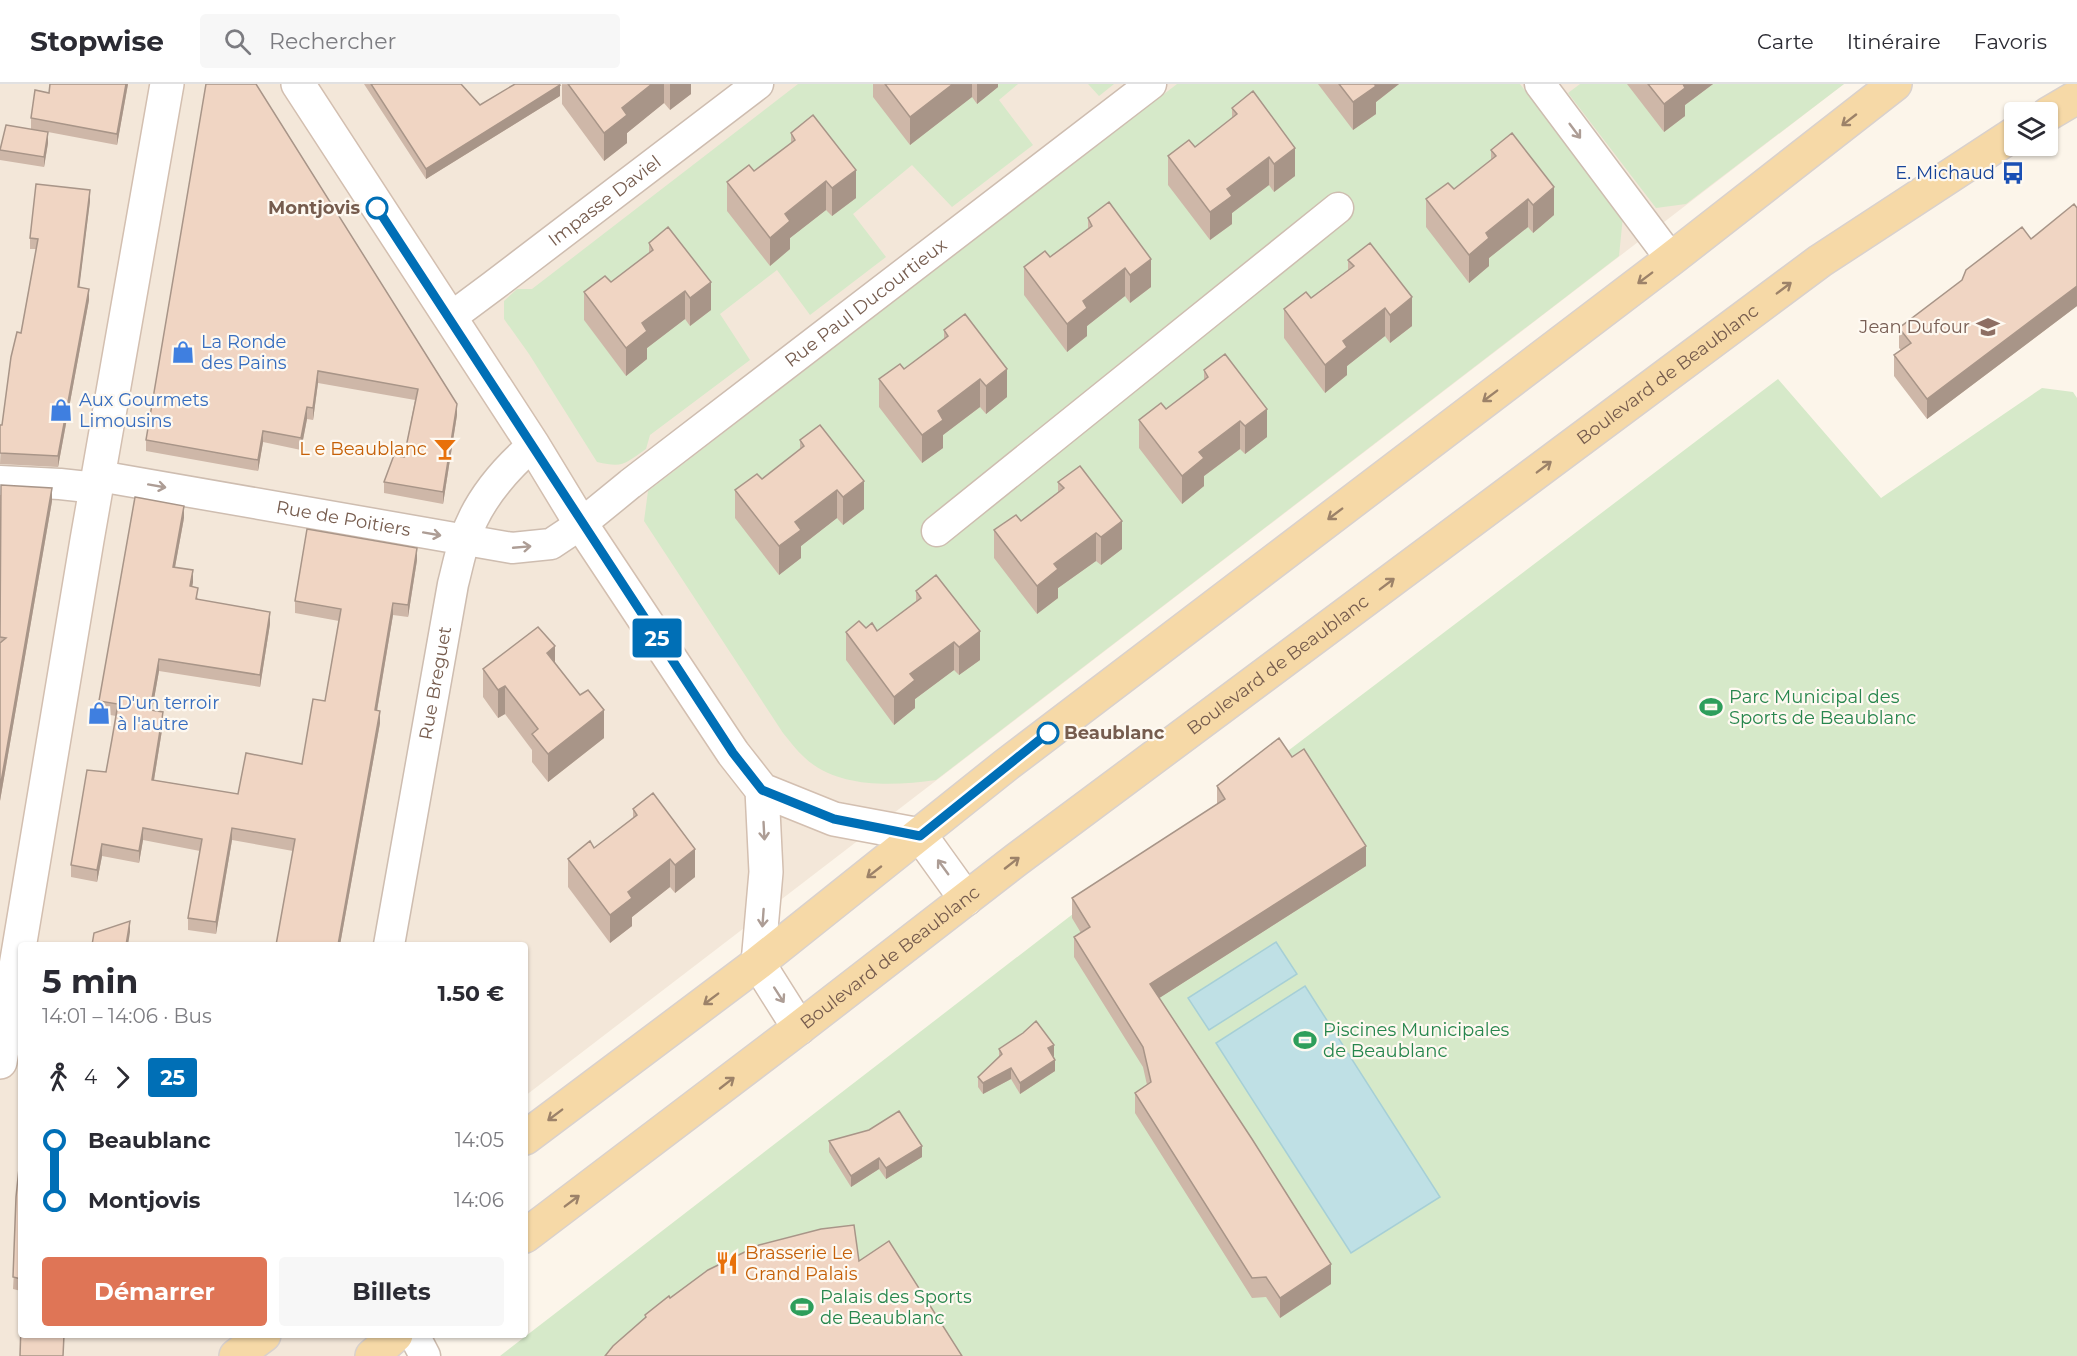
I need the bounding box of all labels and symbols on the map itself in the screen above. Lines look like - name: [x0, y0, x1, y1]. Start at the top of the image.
- one-way arrow: [1841, 113, 1857, 126]
- one-way arrow: [1569, 122, 1581, 138]
- street label: Impasse Daviel: [544, 151, 665, 251]
- bus stop icon: E. Michaud: [2000, 160, 2026, 186]
- place label: E. Michaud: [1895, 162, 1995, 184]
- place label: Montjovis: [268, 197, 360, 219]
- marker: Montjovis: [366, 197, 388, 219]
- street label: Rue Paul Ducourtieux: [780, 234, 951, 372]
- one-way arrow: [1638, 272, 1654, 285]
- one-way arrow: [1776, 282, 1792, 294]
- street label: Boulevard de Beaublanc: [1572, 300, 1763, 449]
- school or university icon: Jean Dufour: [1975, 314, 2001, 340]
- place label: Jean Dufour: [1858, 316, 1970, 338]
- place label: La Ronde des Pains: [201, 331, 287, 374]
- shop icon: La Ronde des Pains: [170, 339, 196, 365]
- place label: Aux Gourmets Limousins: [79, 389, 209, 432]
- one-way arrow: [1483, 390, 1499, 403]
- shop icon: Aux Gourmets Limousins: [48, 397, 74, 423]
- bar icon: L e Beaublanc: [432, 436, 458, 462]
- place label: L e Beaublanc: [299, 438, 427, 460]
- one-way arrow: [1535, 461, 1551, 473]
- one-way arrow: [146, 481, 166, 492]
- street label: Rue de Poitiers: [274, 496, 413, 541]
- one-way arrow: [1327, 508, 1343, 521]
- one-way arrow: [421, 528, 441, 539]
- one-way arrow: [512, 541, 531, 552]
- one-way arrow: [1379, 577, 1395, 590]
- street label: Boulevard de Beaublanc: [1183, 590, 1373, 740]
- line badge: 25: [630, 618, 684, 658]
- street label: Rue Breguet: [415, 625, 456, 742]
- place label: Parc Municipal des Sports de Beaublanc: [1729, 686, 1917, 729]
- place label: D'un terroir à l'autre: [117, 692, 219, 735]
- sports icon: Parc Municipal des Sports de Beaublanc: [1698, 694, 1724, 720]
- shop icon: D'un terroir à l'autre: [86, 700, 112, 726]
- marker: Beaublanc: [1037, 722, 1059, 744]
- place label: Beaublanc: [1064, 722, 1165, 744]
- one-way arrow: [759, 821, 770, 841]
- one-way arrow: [1004, 857, 1020, 870]
- one-way arrow: [937, 860, 949, 876]
- one-way arrow: [866, 865, 882, 878]
- street label: Boulevard de Beaublanc: [796, 881, 984, 1034]
- one-way arrow: [757, 907, 768, 927]
- one-way arrow: [773, 987, 785, 1003]
- one-way arrow: [704, 992, 720, 1005]
- place label: Piscines Municipales de Beaublanc: [1323, 1019, 1510, 1062]
- sports icon: Piscines Municipales de Beaublanc: [1292, 1027, 1318, 1053]
- one-way arrow: [719, 1077, 735, 1090]
- one-way arrow: [548, 1109, 564, 1122]
- one-way arrow: [563, 1195, 579, 1207]
- place label: Brasserie Le Grand Palais: [745, 1242, 858, 1285]
- restaurant icon: Brasserie Le Grand Palais: [714, 1250, 740, 1276]
- place label: Palais des Sports de Beaublanc: [820, 1286, 972, 1329]
- sports icon: Palais des Sports de Beaublanc: [789, 1294, 815, 1320]

